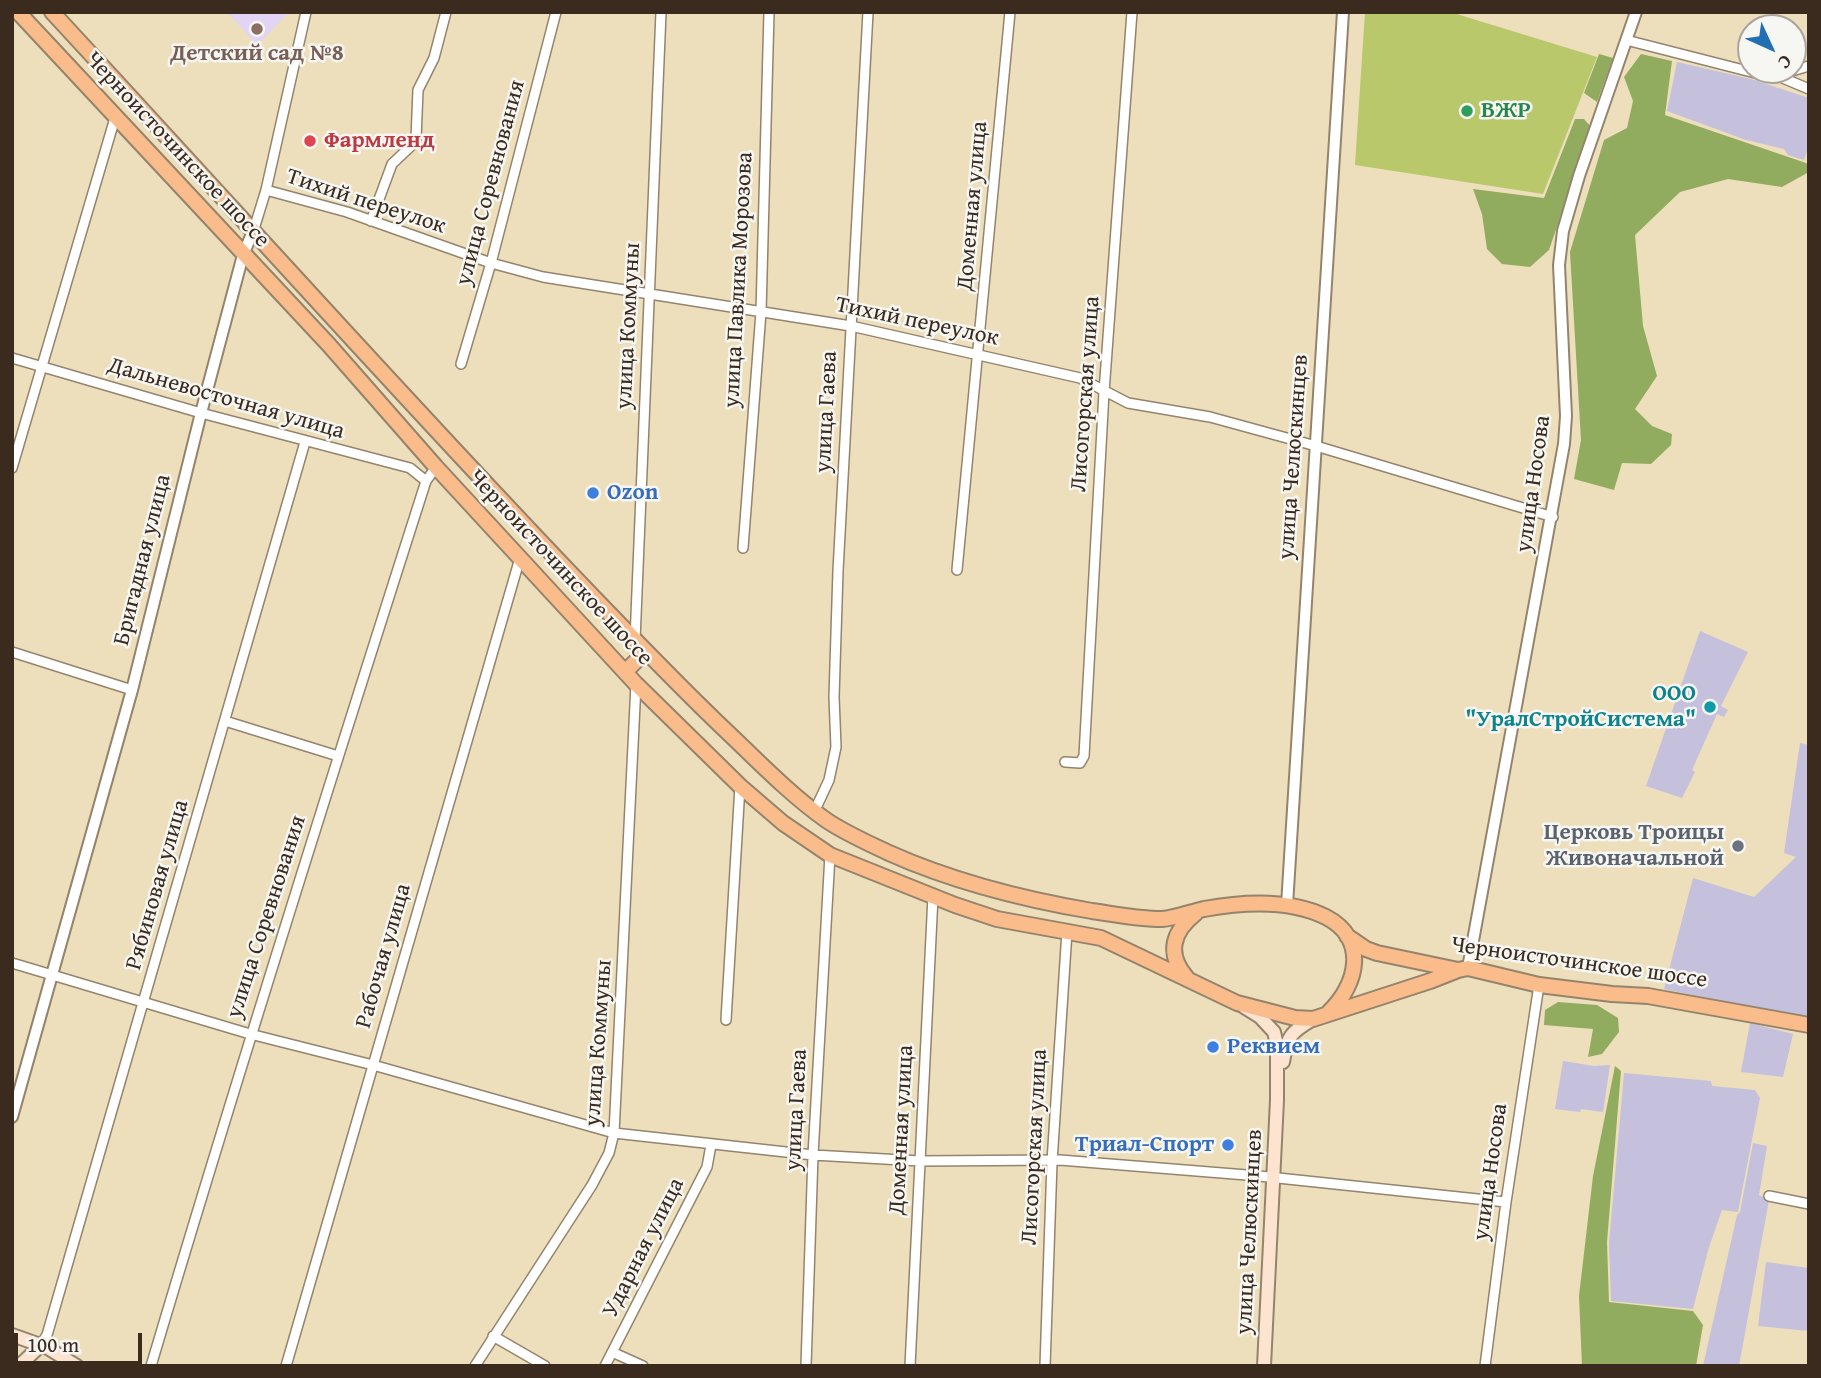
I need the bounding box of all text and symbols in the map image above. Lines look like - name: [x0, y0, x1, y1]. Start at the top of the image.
- north arrow: [1737, 14, 1807, 84]
- marker: Детский сад №8: [249, 21, 265, 37]
- place label: Детский сад №8: [170, 40, 344, 68]
- street label: Черноисточинское шоссе: [79, 46, 275, 254]
- text: С: [1772, 49, 1799, 76]
- street label: улица Соревнования: [450, 77, 532, 289]
- place label: ВЖР: [1481, 97, 1531, 125]
- marker: ВЖР: [1459, 103, 1475, 119]
- street label: Доменная улица: [952, 120, 994, 292]
- place label: Фармленд: [324, 127, 435, 155]
- marker: Фармленд: [302, 133, 318, 149]
- street label: улица Павлика Морозова: [719, 151, 759, 409]
- street label: Тихий переулок: [283, 163, 449, 241]
- street label: улица Коммуны: [611, 242, 647, 410]
- street label: Тихий переулок: [833, 291, 1001, 353]
- street label: Лисогорская улица: [1065, 295, 1107, 493]
- street label: улица Гаева: [810, 350, 844, 474]
- street label: Дальневосточная улица: [105, 352, 347, 446]
- street label: улица Челюскинцев: [1273, 353, 1315, 561]
- street label: улица Носова: [1511, 414, 1557, 554]
- street label: Черноисточинское шоссе: [462, 464, 658, 672]
- street label: Бригадная улица: [108, 472, 178, 648]
- place label: Ozon: [607, 479, 658, 507]
- marker: Ozon: [585, 485, 601, 501]
- place label: ООО "УралСтройСистема": [1465, 680, 1696, 734]
- marker: ООО "УралСтройСистема": [1702, 699, 1718, 715]
- street label: Рябиновая улица: [121, 797, 195, 973]
- street label: улица Соревнования: [221, 812, 313, 1022]
- place label: Церковь Троицы Живоначальной: [1544, 819, 1724, 873]
- marker: Церковь Троицы Живоначальной: [1730, 838, 1746, 854]
- street label: Рабочая улица: [350, 881, 418, 1031]
- street label: Черноисточинское шоссе: [1449, 931, 1709, 995]
- street label: улица Коммуны: [579, 959, 619, 1127]
- place label: Реквием: [1227, 1033, 1320, 1061]
- marker: Реквием: [1205, 1039, 1221, 1055]
- street label: Доменная улица: [884, 1044, 920, 1216]
- street label: улица Гаева: [780, 1048, 814, 1172]
- street label: Лисогорская улица: [1016, 1048, 1054, 1246]
- street label: улица Носова: [1468, 1102, 1514, 1242]
- street label: улица Челюскинцев: [1231, 1129, 1269, 1335]
- place label: Триал-Спорт: [1075, 1131, 1214, 1159]
- marker: Триал-Спорт: [1220, 1137, 1236, 1153]
- street label: Ударная улица: [597, 1174, 691, 1322]
- scale bar: [18, 1318, 145, 1362]
- text: 100 m: [27, 1329, 79, 1360]

